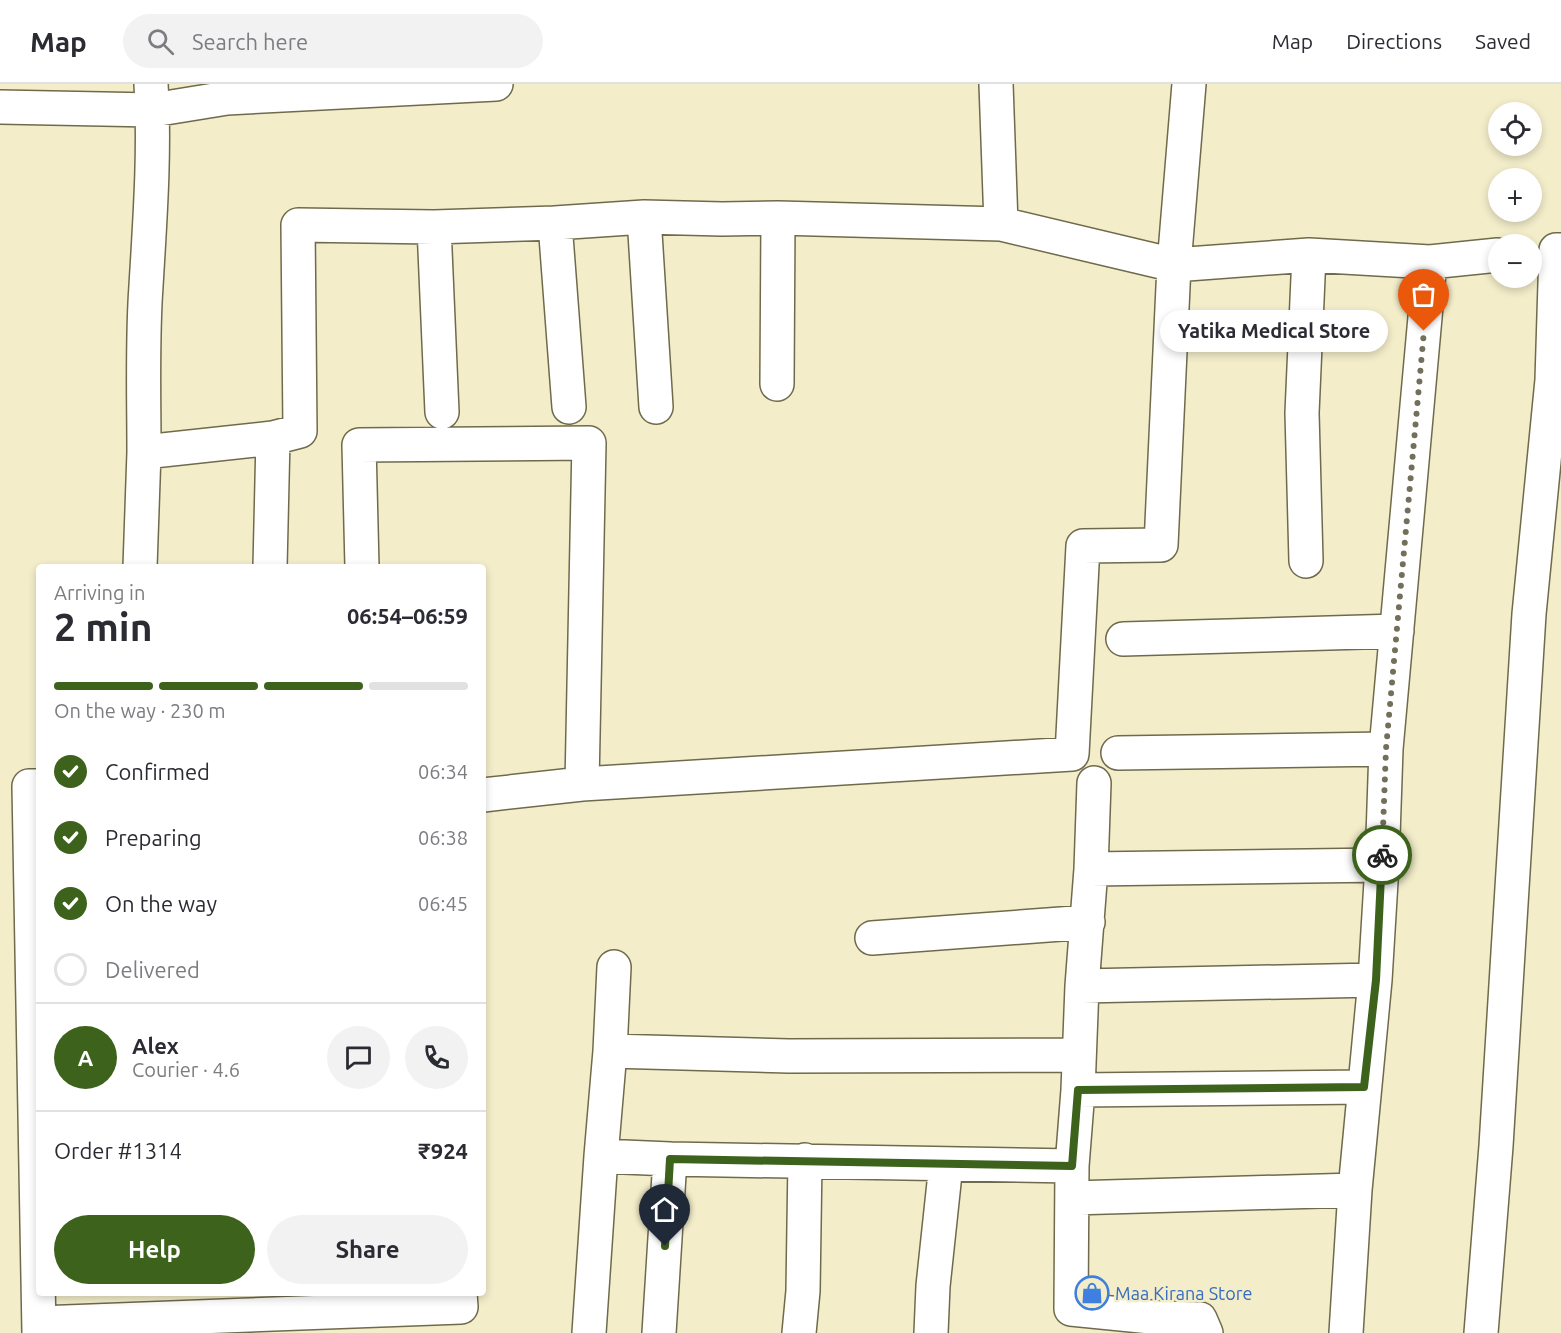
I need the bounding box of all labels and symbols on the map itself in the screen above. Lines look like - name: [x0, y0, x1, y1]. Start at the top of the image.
- pin: [1398, 269, 1449, 331]
- callout: Yatika Medical Store: [1160, 310, 1388, 352]
- courier: [1352, 825, 1412, 885]
- pin: [639, 1184, 690, 1246]
- shop icon: Maa Kirana Store: [1074, 1275, 1110, 1311]
- place label: Maa Kirana Store: [1115, 1283, 1252, 1303]

